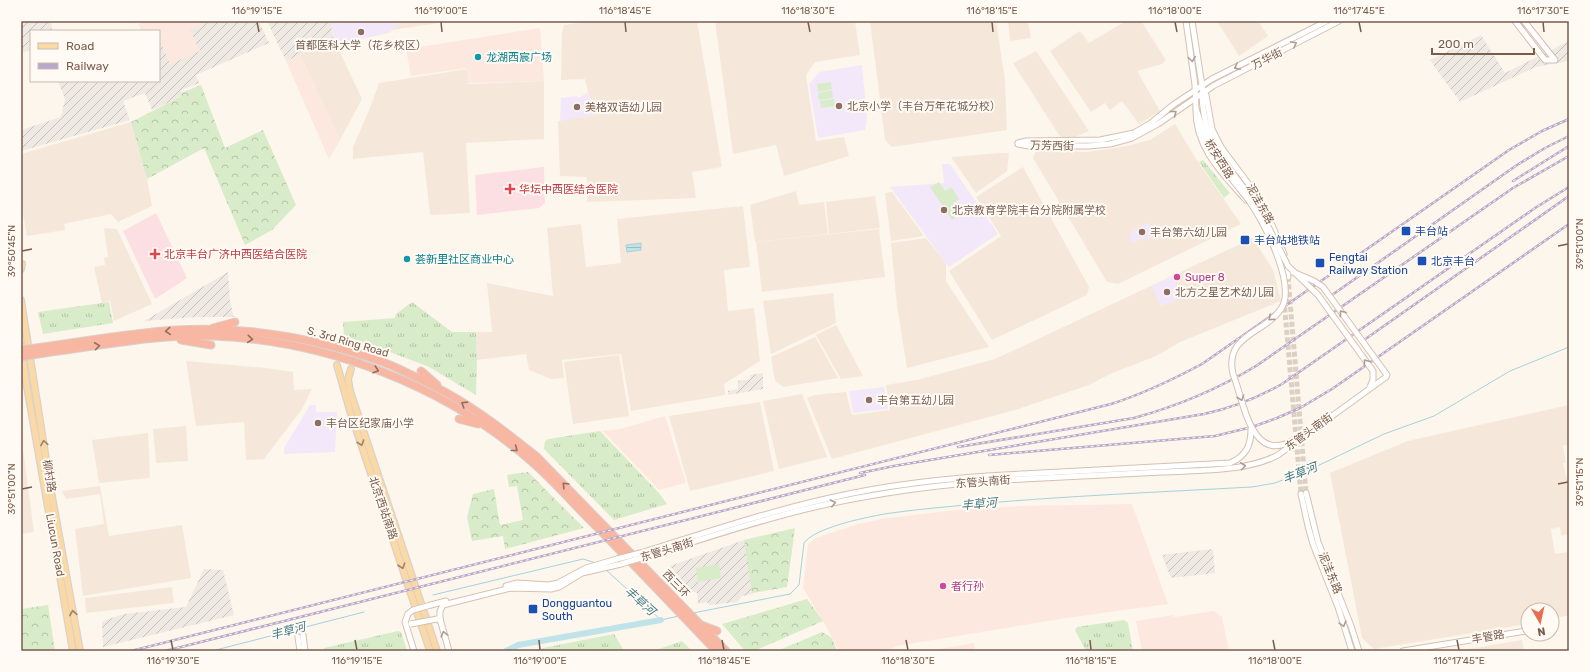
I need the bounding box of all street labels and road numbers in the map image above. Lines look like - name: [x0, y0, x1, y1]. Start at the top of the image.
- street label: 万华街: [1249, 46, 1285, 72]
- street label: 桥安西路: [1202, 137, 1236, 181]
- street label: 万芳西街: [1030, 139, 1074, 153]
- street label: 泥洼东路: [1244, 182, 1276, 226]
- street label: S. 3rd Ring Road: [306, 324, 390, 360]
- street label: 东管头南街: [1283, 411, 1335, 453]
- street label: 柳村路: [40, 459, 58, 493]
- street label: 东管头南街: [955, 474, 1011, 490]
- street label: 北京西站南路: [366, 475, 400, 541]
- street label: Liucun Road: [43, 513, 67, 577]
- street label: 东管头南街: [639, 536, 695, 564]
- street label: 泥洼东路: [1316, 550, 1344, 596]
- street label: 西三环: [660, 568, 692, 600]
- street label: 丰管路: [1471, 628, 1505, 646]

